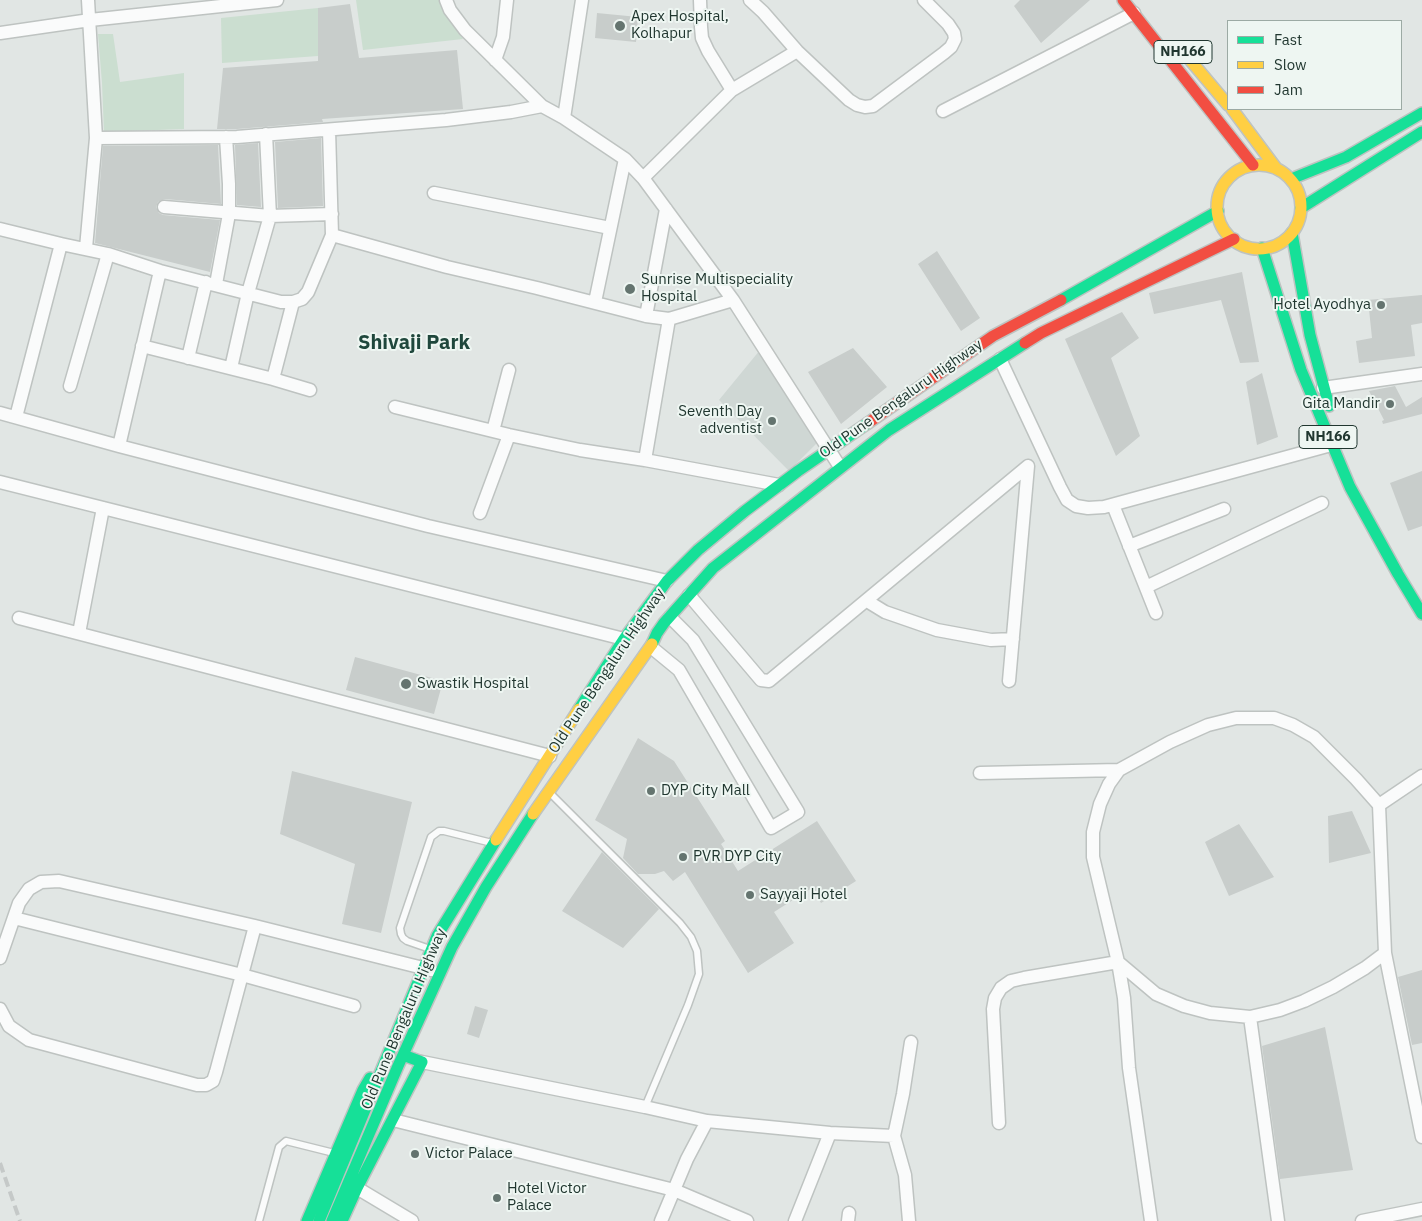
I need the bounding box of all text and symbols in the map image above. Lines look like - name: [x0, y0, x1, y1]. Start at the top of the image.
- place label: Apex Hospital, Kolhapur: [631, 8, 729, 43]
- marker: Apex Hospital, Kolhapur: [613, 19, 627, 33]
- legend: [1227, 20, 1402, 110]
- text: Fast: [1274, 30, 1302, 49]
- road number: NH166: [1154, 41, 1212, 64]
- text: Slow: [1274, 55, 1307, 74]
- text: Jam: [1274, 80, 1303, 99]
- place label: Sunrise Multispeciality Hospital: [641, 271, 793, 306]
- marker: Sunrise Multispeciality Hospital: [623, 282, 637, 296]
- place label: Hotel Ayodhya: [1273, 296, 1371, 314]
- marker: Hotel Ayodhya: [1375, 299, 1387, 311]
- district label: Shivaji Park: [358, 331, 470, 355]
- street label: Old Pune Bengaluru Highway: [816, 336, 986, 462]
- place label: Gita Mandir: [1302, 395, 1380, 413]
- marker: Gita Mandir: [1384, 398, 1396, 410]
- place label: Seventh Day adventist: [678, 403, 762, 438]
- marker: Seventh Day adventist: [766, 415, 778, 427]
- road number: NH166: [1299, 426, 1357, 448]
- street label: Old Pune Bengaluru Highway: [545, 585, 669, 757]
- place label: Swastik Hospital: [417, 675, 529, 693]
- marker: Swastik Hospital: [399, 677, 413, 691]
- place label: DYP City Mall: [661, 782, 750, 800]
- marker: DYP City Mall: [645, 785, 657, 797]
- place label: PVR DYP City: [693, 848, 781, 866]
- marker: PVR DYP City: [677, 851, 689, 863]
- place label: Sayyaji Hotel: [760, 886, 847, 904]
- marker: Sayyaji Hotel: [744, 889, 756, 901]
- street label: Old Pune Bengaluru Highway: [358, 926, 450, 1112]
- place label: Victor Palace: [425, 1145, 513, 1163]
- marker: Victor Palace: [409, 1148, 421, 1160]
- place label: Hotel Victor Palace: [507, 1180, 587, 1215]
- marker: Hotel Victor Palace: [491, 1192, 503, 1204]

